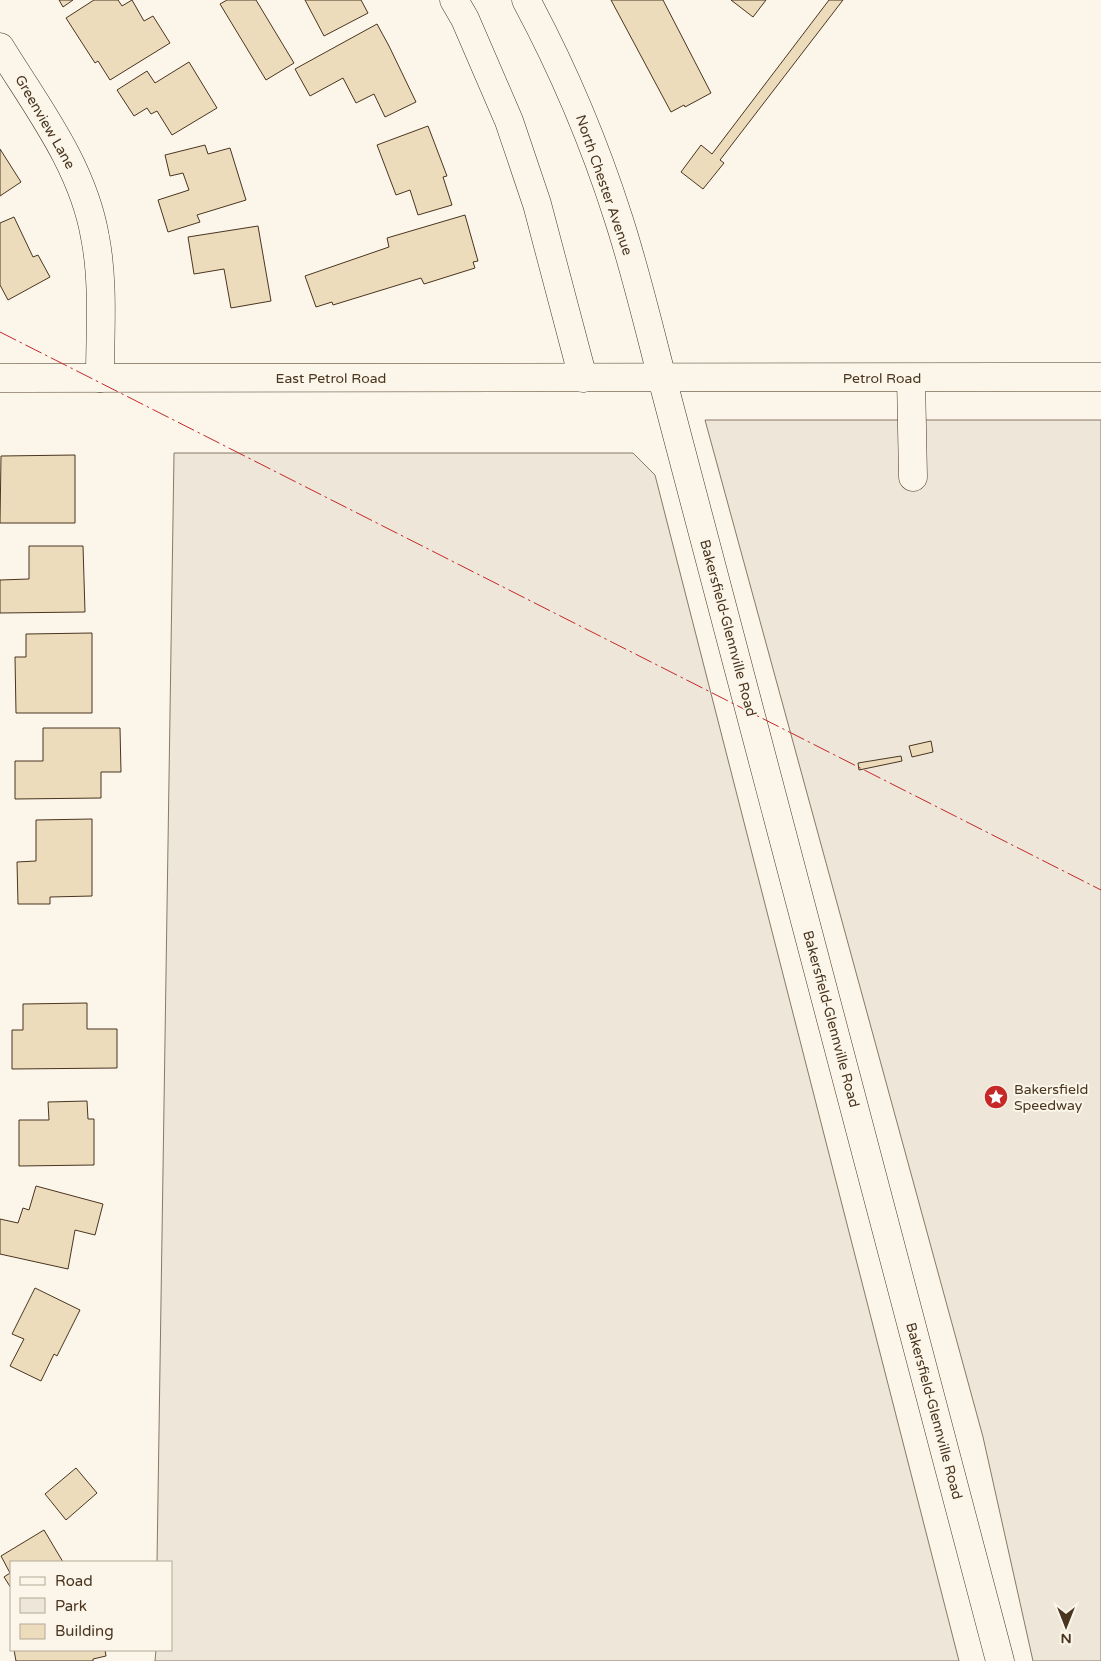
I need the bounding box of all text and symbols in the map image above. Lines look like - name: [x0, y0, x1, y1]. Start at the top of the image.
- street label: Greenview Lane: [11, 72, 79, 172]
- street label: North Chester Avenue: [572, 112, 636, 258]
- street label: East Petrol Road: [276, 370, 386, 387]
- street label: Petrol Road: [843, 370, 921, 387]
- street label: Bakersfield-Glennville Road: [696, 538, 760, 718]
- street label: Bakersfield-Glennville Road: [799, 929, 863, 1109]
- place label: Bakersfield Speedway: [1014, 1081, 1088, 1114]
- place icon: Bakersfield Speedway: [983, 1084, 1009, 1110]
- street label: Bakersfield-Glennville Road: [902, 1321, 966, 1501]
- legend: [10, 1561, 172, 1651]
- text: Road: [55, 1572, 93, 1590]
- text: Park: [55, 1597, 87, 1615]
- north arrow: [1041, 1601, 1091, 1651]
- text: Building: [55, 1622, 114, 1640]
- text: N: [1060, 1630, 1072, 1647]

